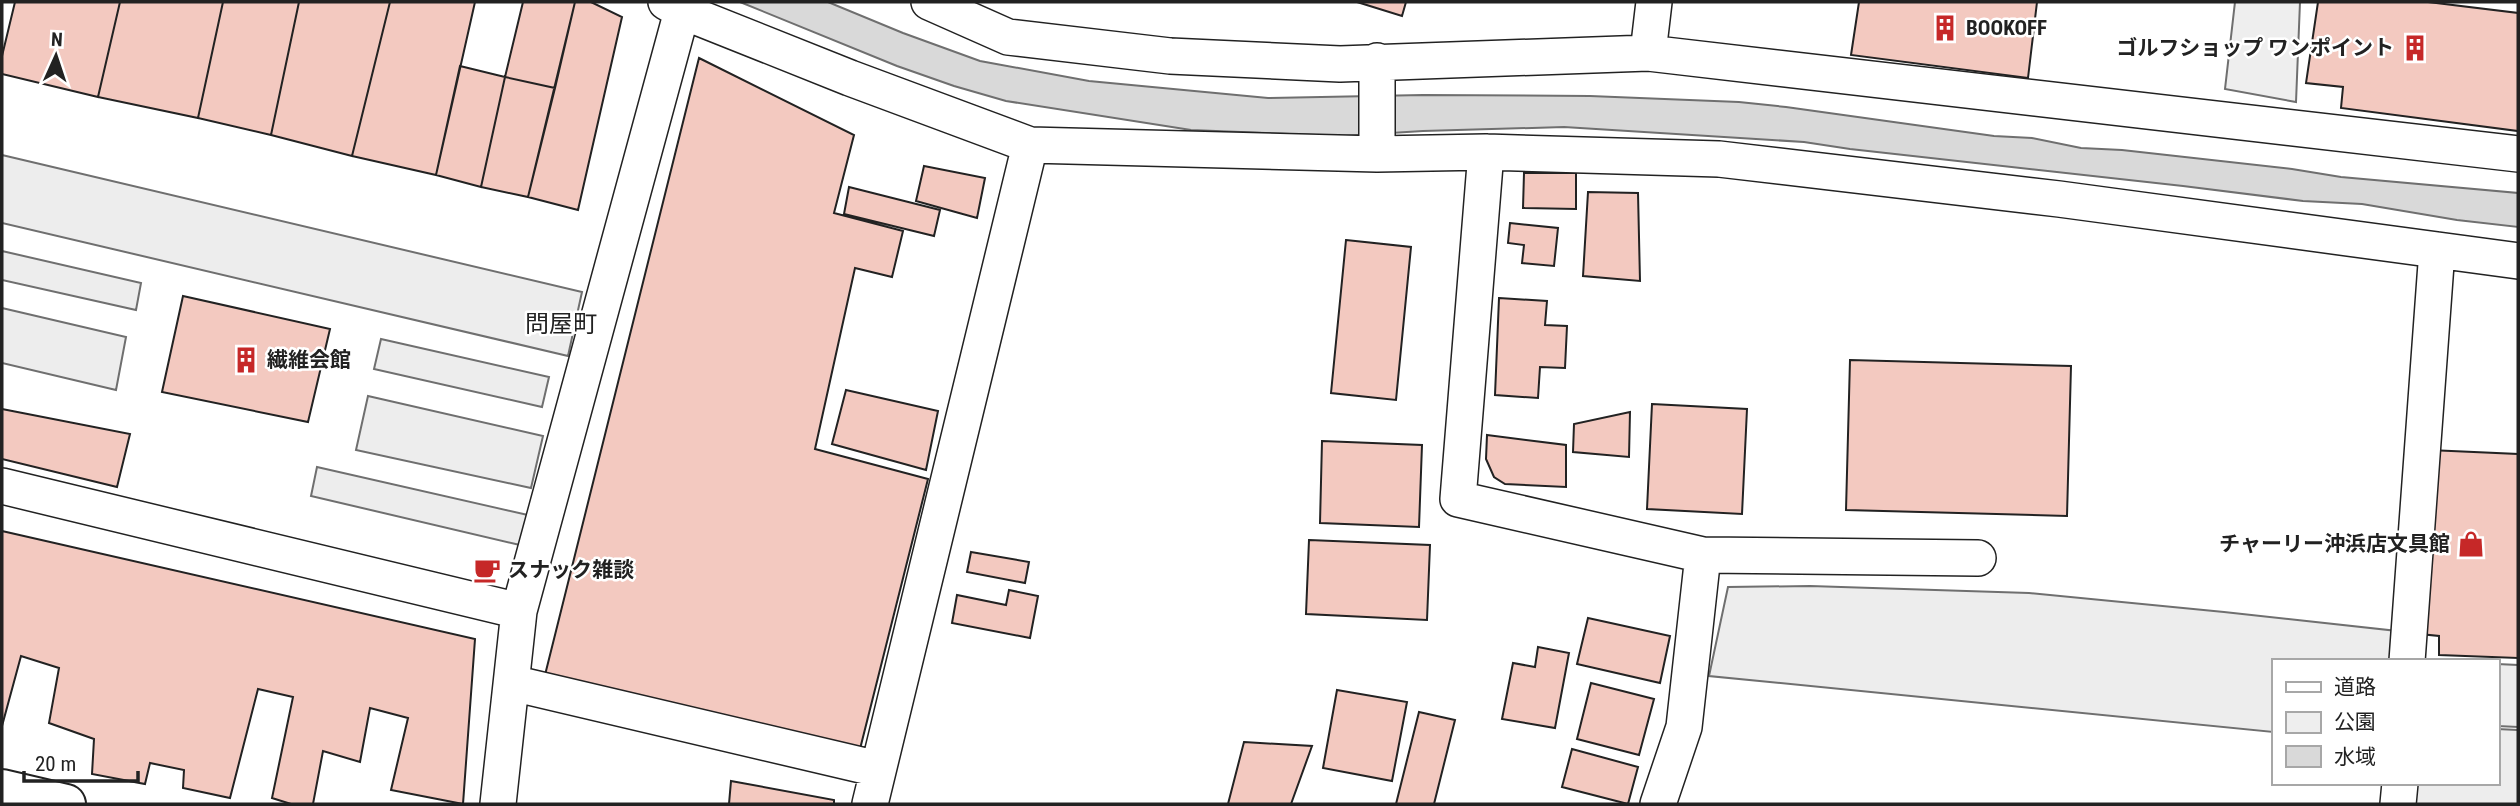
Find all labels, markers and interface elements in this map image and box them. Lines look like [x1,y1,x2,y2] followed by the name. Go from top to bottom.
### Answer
[1930,13,1960,43] building icon: BOOKOFF
[1966,16,2047,40] place label: BOOKOFF
[21,21,91,91] north arrow
[50,28,63,51] text: N
[2400,33,2430,63] building icon: ゴルフショップ ワンポイント
[2116,36,2394,60] place label: ゴルフショップ ワンポイント
[525,310,597,338] district label: 問屋町
[231,345,261,375] building icon: 繊維会館
[267,348,351,372] place label: 繊維会館
[2456,529,2486,559] shop icon: チャーリー沖浜店文具館
[2219,532,2450,556] place label: チャーリー沖浜店文具館
[472,555,502,585] cafe icon: スナック雑談
[508,558,634,582] place label: スナック雑談
[2272,659,2499,785] legend
[2334,675,2376,699] text: 道路
[2334,710,2376,734] text: 公園
[24,740,138,784] scale bar
[2334,745,2376,769] text: 水域
[35,752,76,776] text: 20 m

